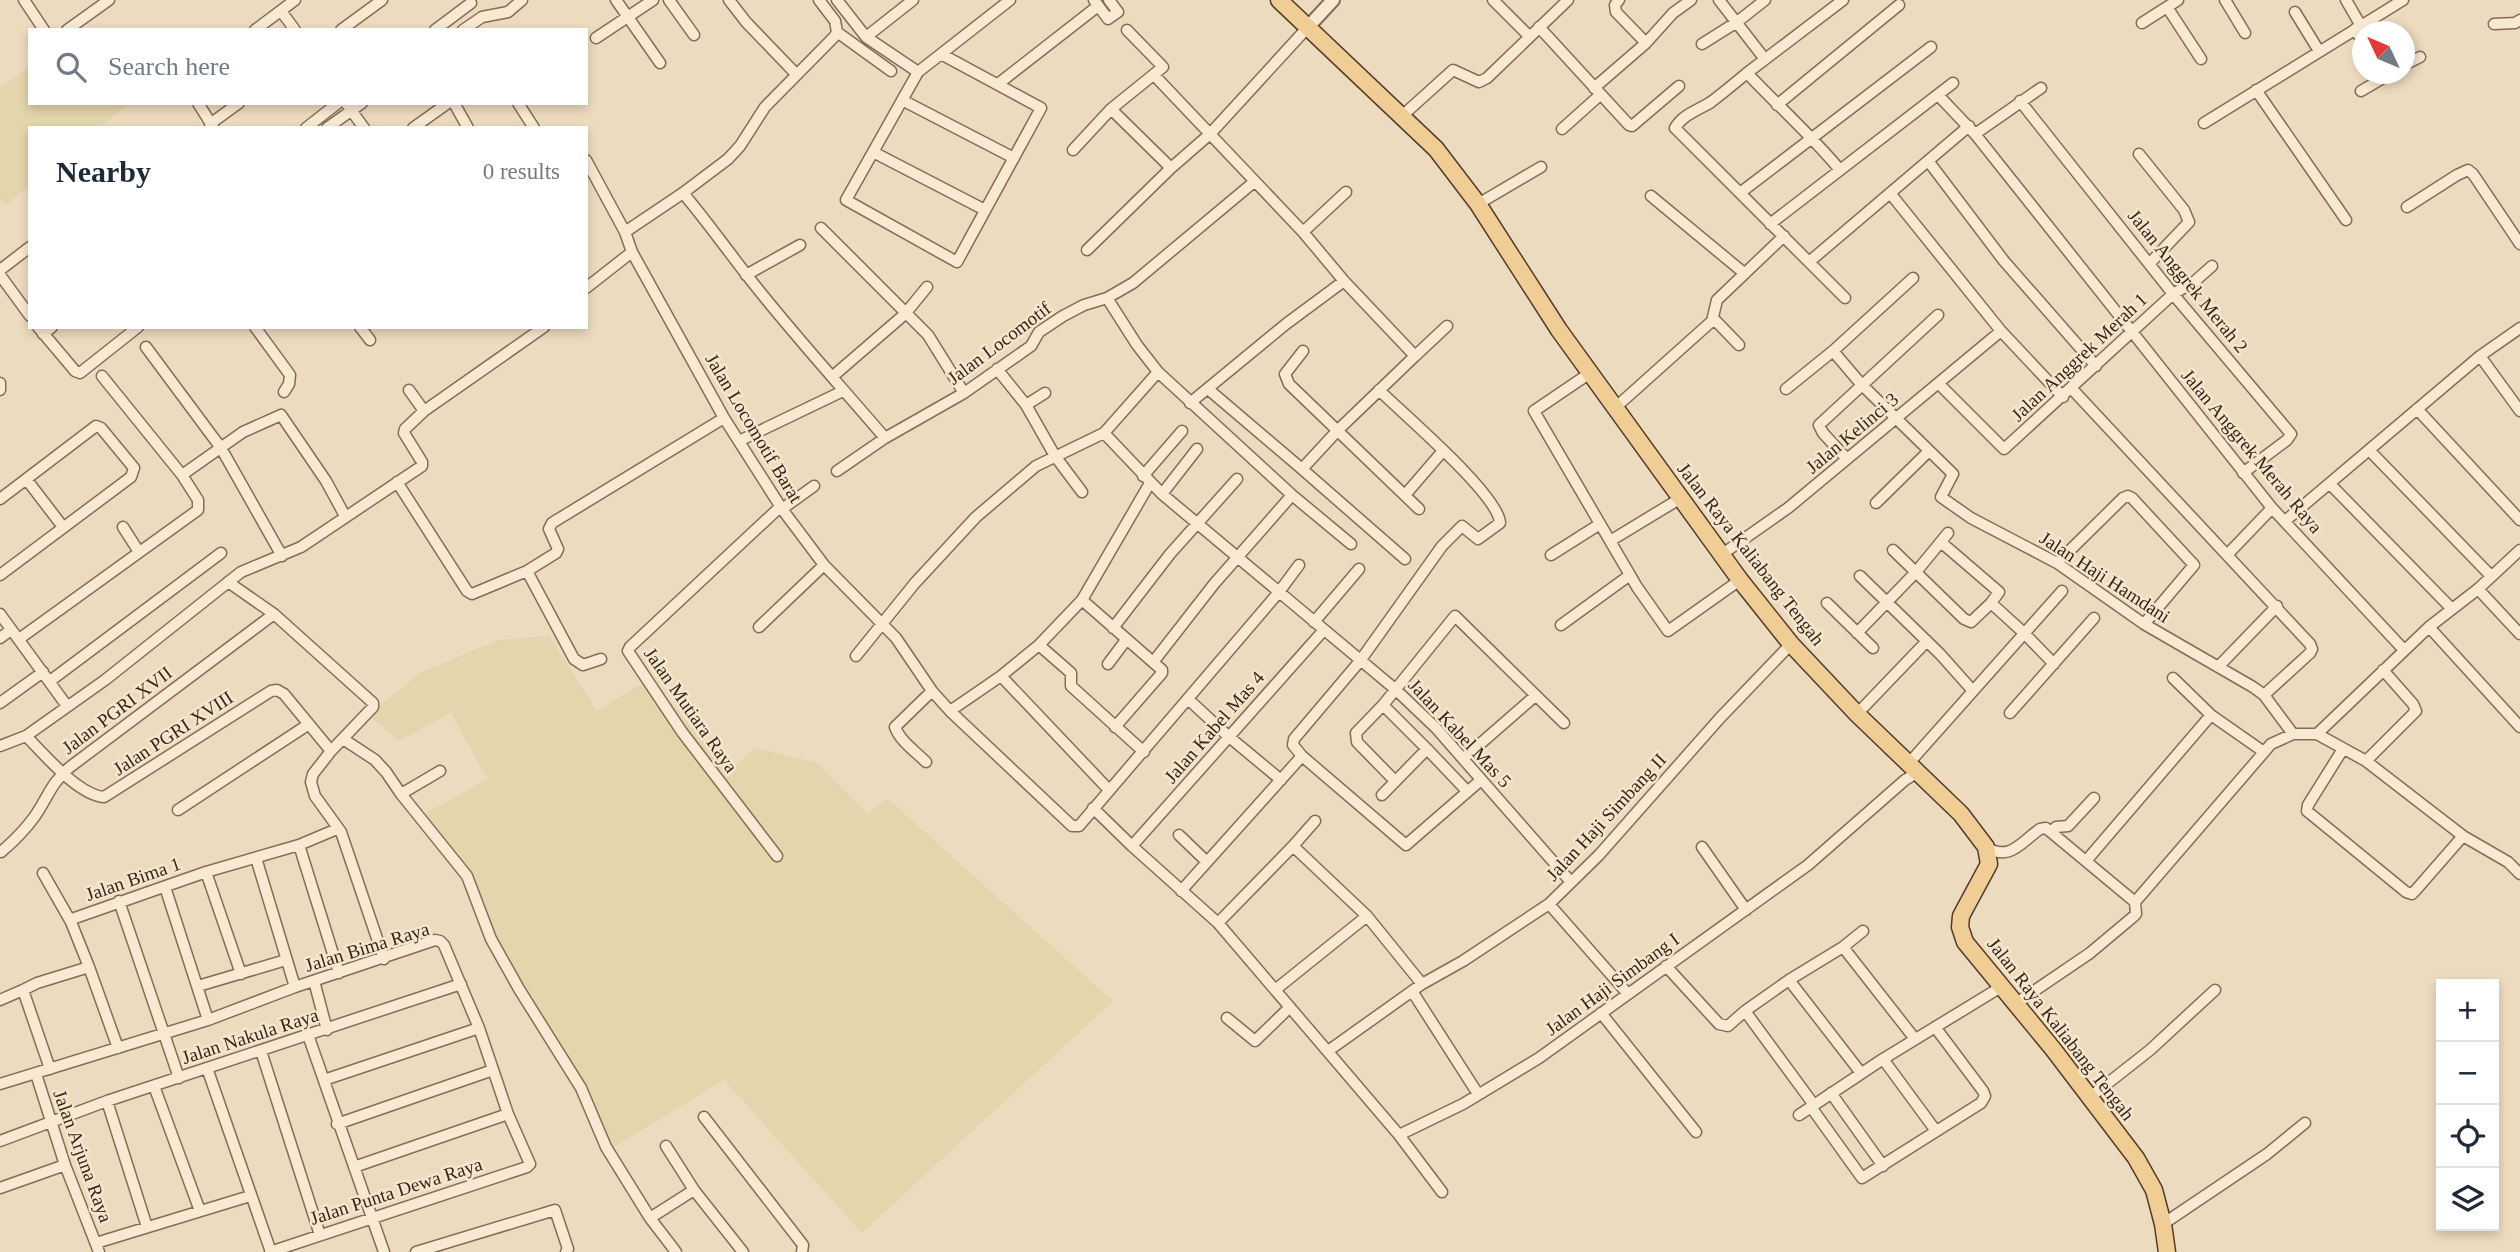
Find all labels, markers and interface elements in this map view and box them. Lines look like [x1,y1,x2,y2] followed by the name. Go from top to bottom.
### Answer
[2352,21,2415,84] north arrow
[28,28,588,105] search box
[52,48,90,86] icon: search
[108,52,230,81] text: Search here
[56,155,151,188] text: Nearby
[483,159,560,184] text: 0 results
[2124,205,2252,357] street label: Jalan Anggrek Merah 2
[2007,289,2151,425] street label: Jalan Anggrek Merah 1
[943,297,1055,389] street label: Jalan Locomotif
[701,350,807,507] street label: Jalan Locomotif Barat
[2177,365,2327,538] street label: Jalan Anggrek Merah Raya
[1802,388,1902,478] street label: Jalan Kelinci 3
[1673,459,1829,650] street label: Jalan Raya Kaliabang Tengah
[2036,527,2174,627] street label: Jalan Haji Hamdani
[640,643,742,777] street label: Jalan Mutiara Raya
[58,662,176,758] street label: Jalan PGRI XVII
[1160,667,1268,787] street label: Jalan Kabel Mas 4
[1404,674,1516,792] street label: Jalan Kabel Mas 5
[109,687,237,779] street label: Jalan PGRI XVIII
[1542,749,1670,885] street label: Jalan Haji Simbang II
[83,853,183,905] street label: Jalan Bima 1
[302,918,432,976] street label: Jalan Bima Raya
[1541,929,1683,1039] street label: Jalan Haji Simbang I
[1983,934,2139,1125] street label: Jalan Raya Kaliabang Tengah
[2436,979,2499,1231] map controls
[2436,979,2499,1042] button: +
[179,1004,322,1068] street label: Jalan Nakula Raya
[2436,1042,2499,1105] button: −
[49,1087,117,1226] street label: Jalan Arjuna Raya
[2436,1105,2499,1168] button: locate
[307,1153,485,1229] street label: Jalan Punta Dewa Raya
[2436,1168,2499,1231] button: layers

